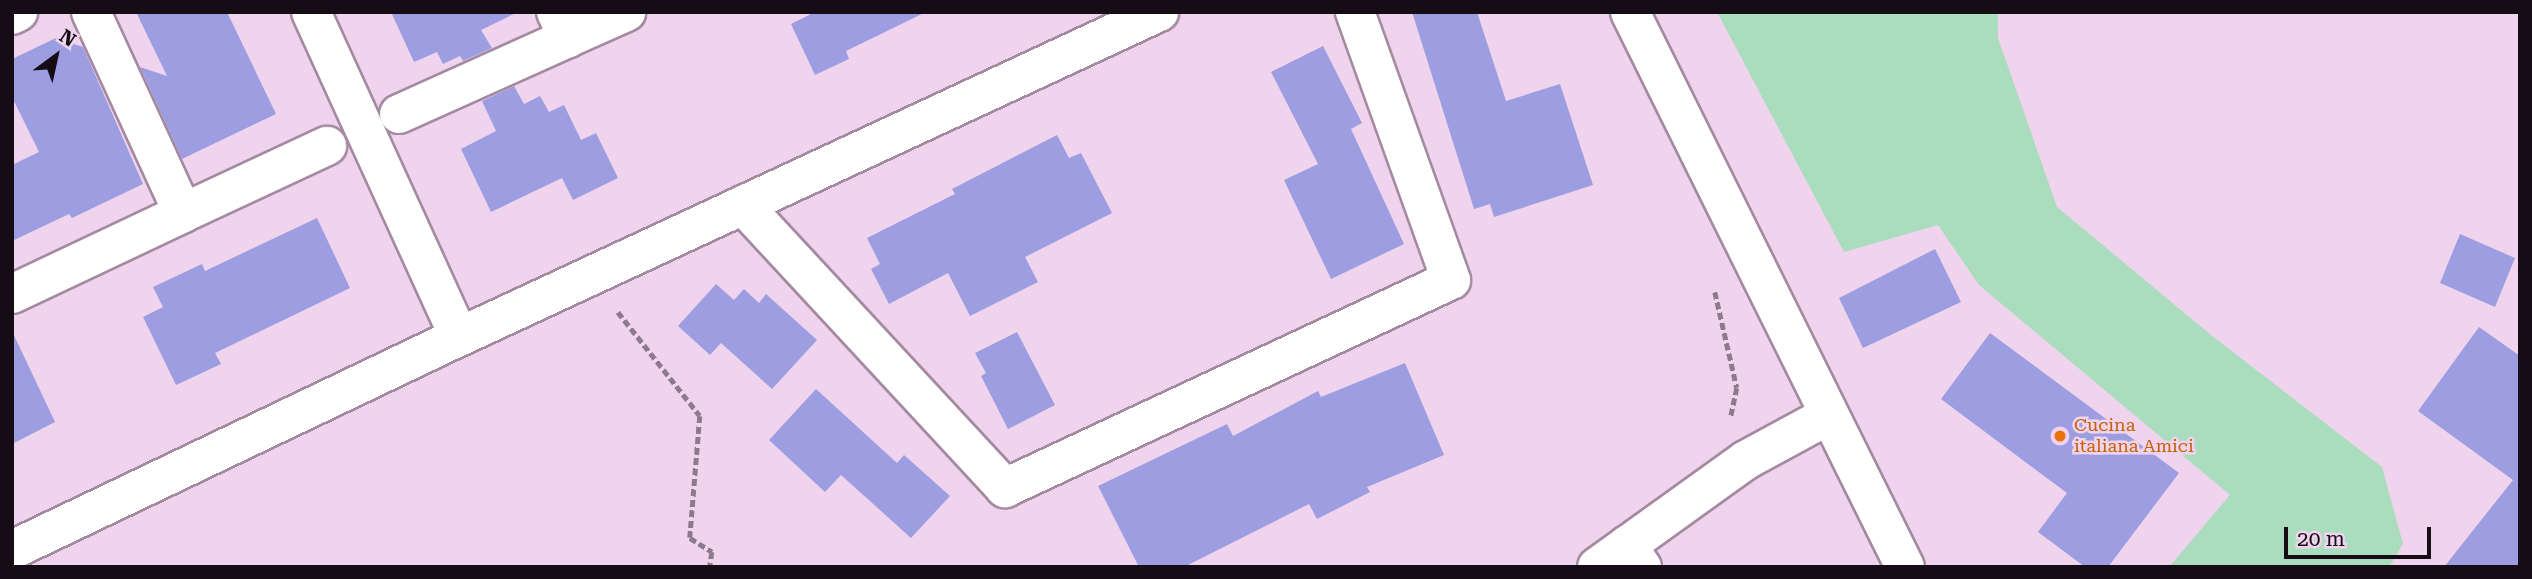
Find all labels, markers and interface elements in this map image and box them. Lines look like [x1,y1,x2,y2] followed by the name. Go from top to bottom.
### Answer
[21,21,91,91] north arrow
[55,24,80,52] text: N
[2074,415,2194,458] place label: Cucina italiana Amici
[2052,428,2068,444] marker: Cucina italiana Amici
[2287,512,2434,556] scale bar
[2297,527,2345,551] text: 20 m

